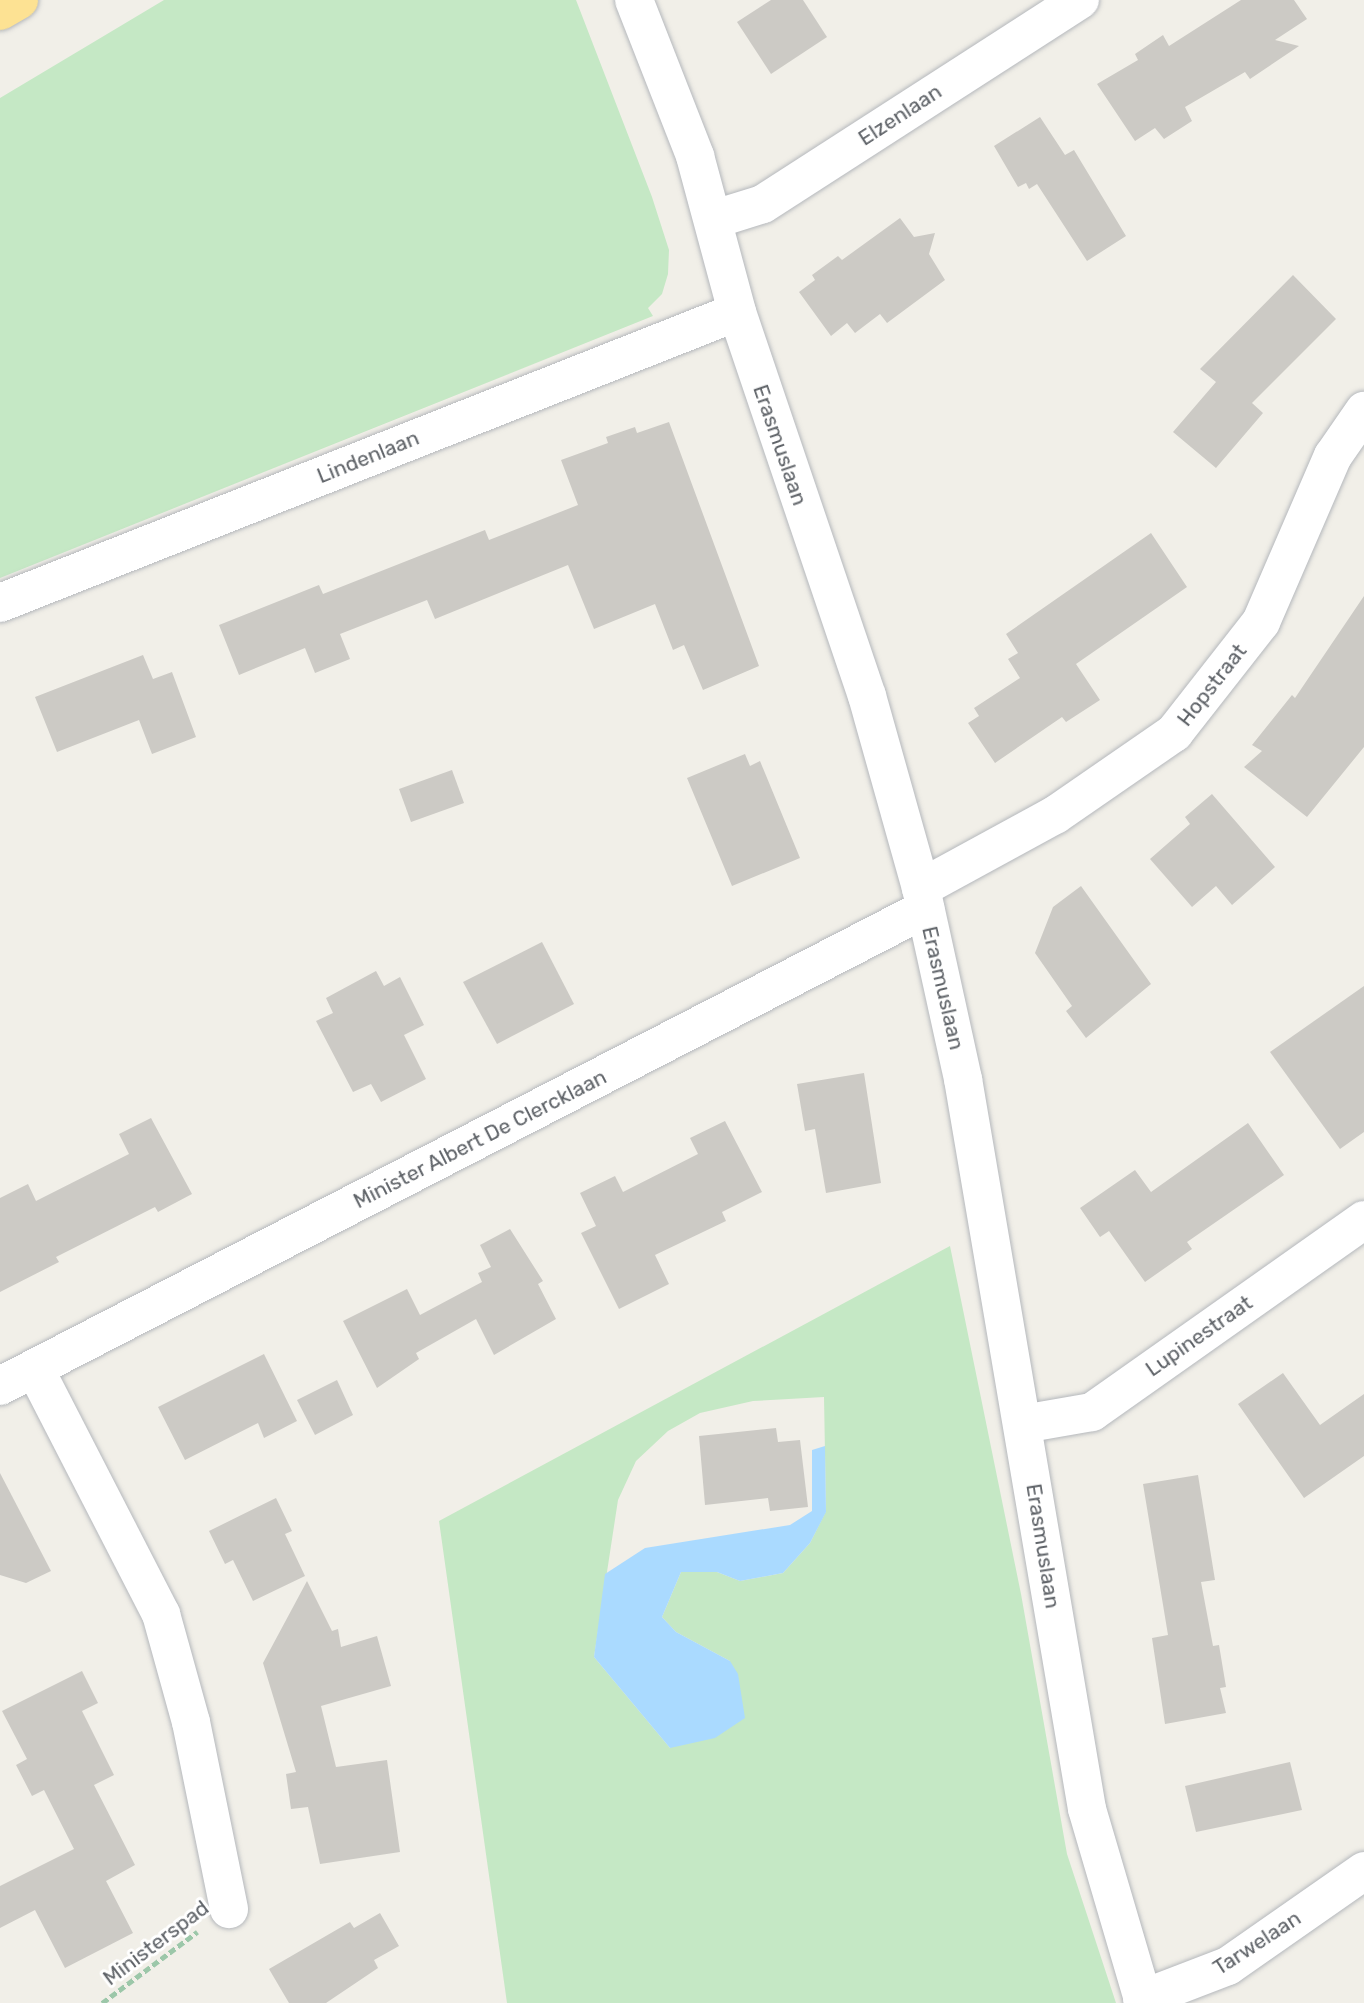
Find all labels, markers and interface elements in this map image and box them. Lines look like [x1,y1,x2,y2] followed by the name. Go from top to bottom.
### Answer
[854,79,946,151] street label: Elzenlaan
[748,381,812,509] street label: Erasmuslaan
[313,425,423,489] street label: Lindenlaan
[1172,639,1252,731] street label: Hopstraat
[917,924,969,1052] street label: Erasmuslaan
[349,1064,611,1214] street label: Minister Albert De Clercklaan
[1141,1290,1257,1382] street label: Lupinestraat
[1021,1482,1065,1610] street label: Erasmuslaan
[98,1895,214,1991] street label: Ministerspad
[1209,1905,1305,1981] street label: Tarwelaan

